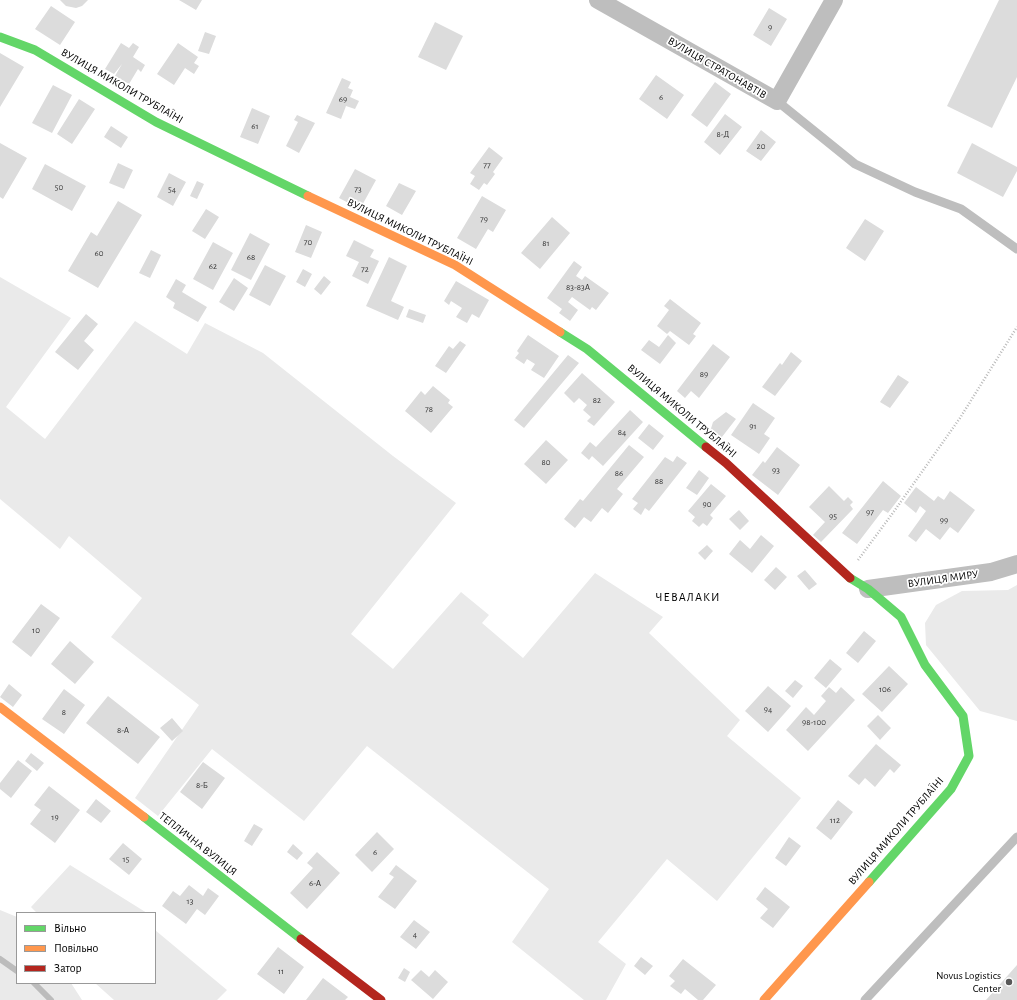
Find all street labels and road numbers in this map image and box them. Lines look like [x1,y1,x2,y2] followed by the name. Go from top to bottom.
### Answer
[665,34,769,102] street label: ВУЛИЦЯ СТРАТОНАВТІВ
[59,46,185,126] street label: ВУЛИЦЯ МИКОЛИ ТРУБЛАЇНІ
[345,196,475,268] street label: ВУЛИЦЯ МИКОЛИ ТРУБЛАЇНІ
[625,361,739,461] street label: ВУЛИЦЯ МИКОЛИ ТРУБЛАЇНІ
[907,568,979,590] street label: ВУЛИЦЯ МИРУ
[845,774,947,888] street label: ВУЛИЦЯ МИКОЛИ ТРУБЛАЇНІ
[156,809,240,879] street label: ТЕПЛИЧНА ВУЛИЦЯ

